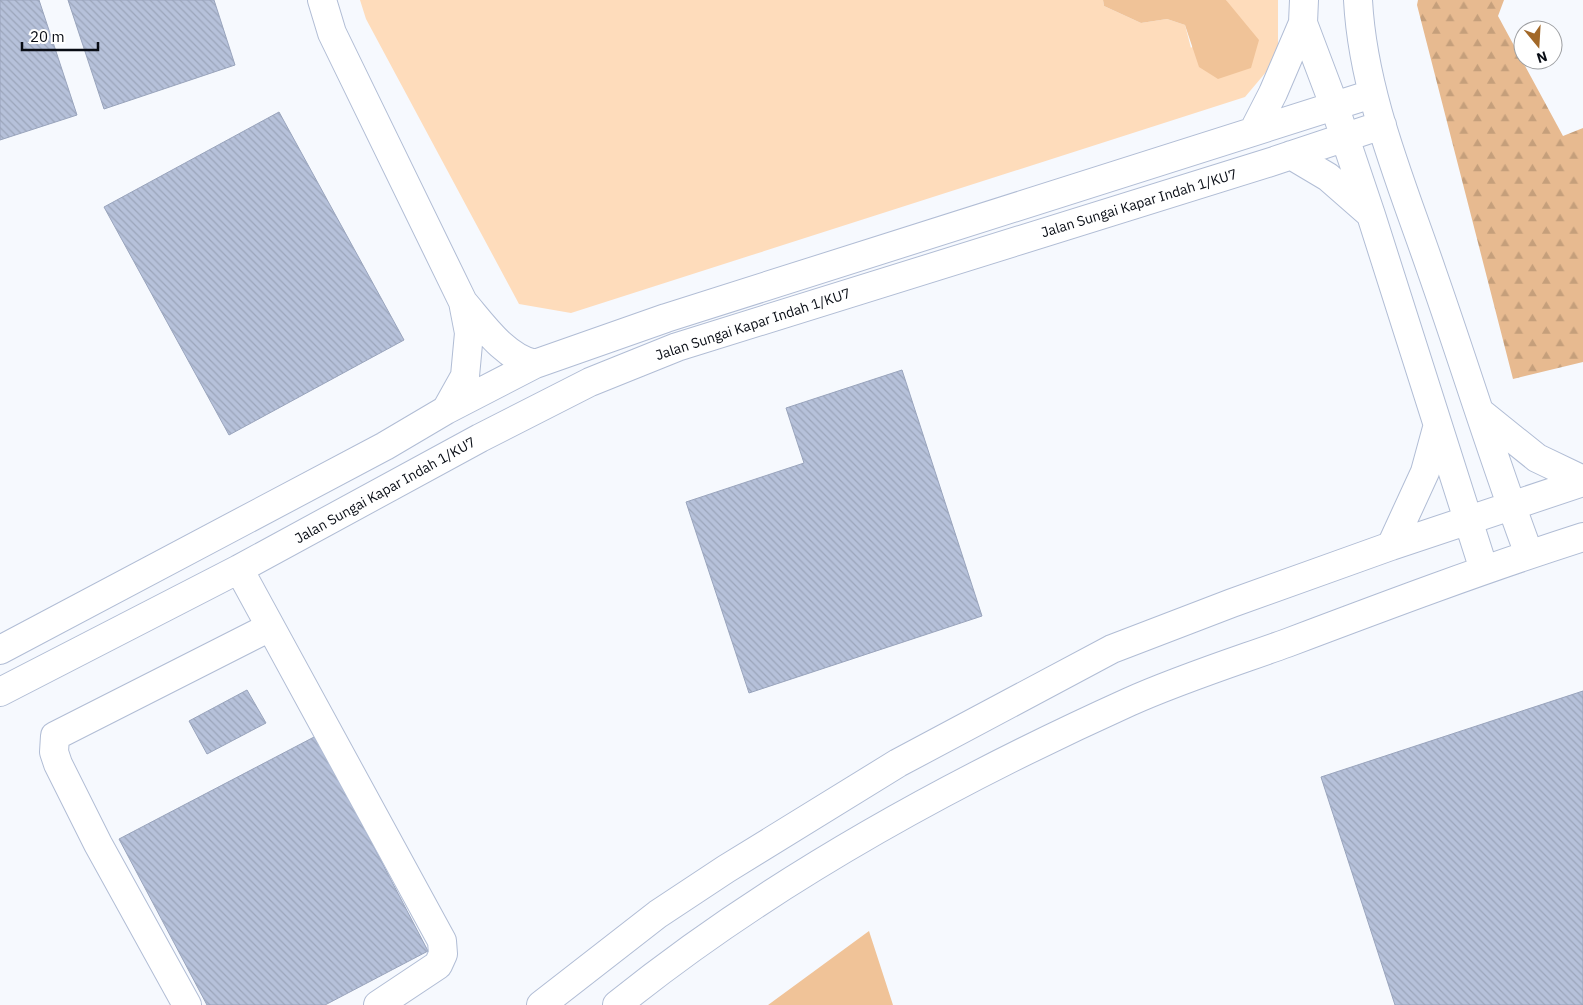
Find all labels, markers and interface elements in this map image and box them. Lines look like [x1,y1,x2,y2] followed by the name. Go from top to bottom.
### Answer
[22,20,99,52] scale bar
[1513,20,1563,70] north arrow
[30,27,65,46] text: 20 m
[1534,47,1550,67] text: N
[1039,165,1239,241] street label: Jalan Sungai Kapar Indah 1/KU7
[653,284,853,364] street label: Jalan Sungai Kapar Indah 1/KU7
[291,433,479,547] street label: Jalan Sungai Kapar Indah 1/KU7

